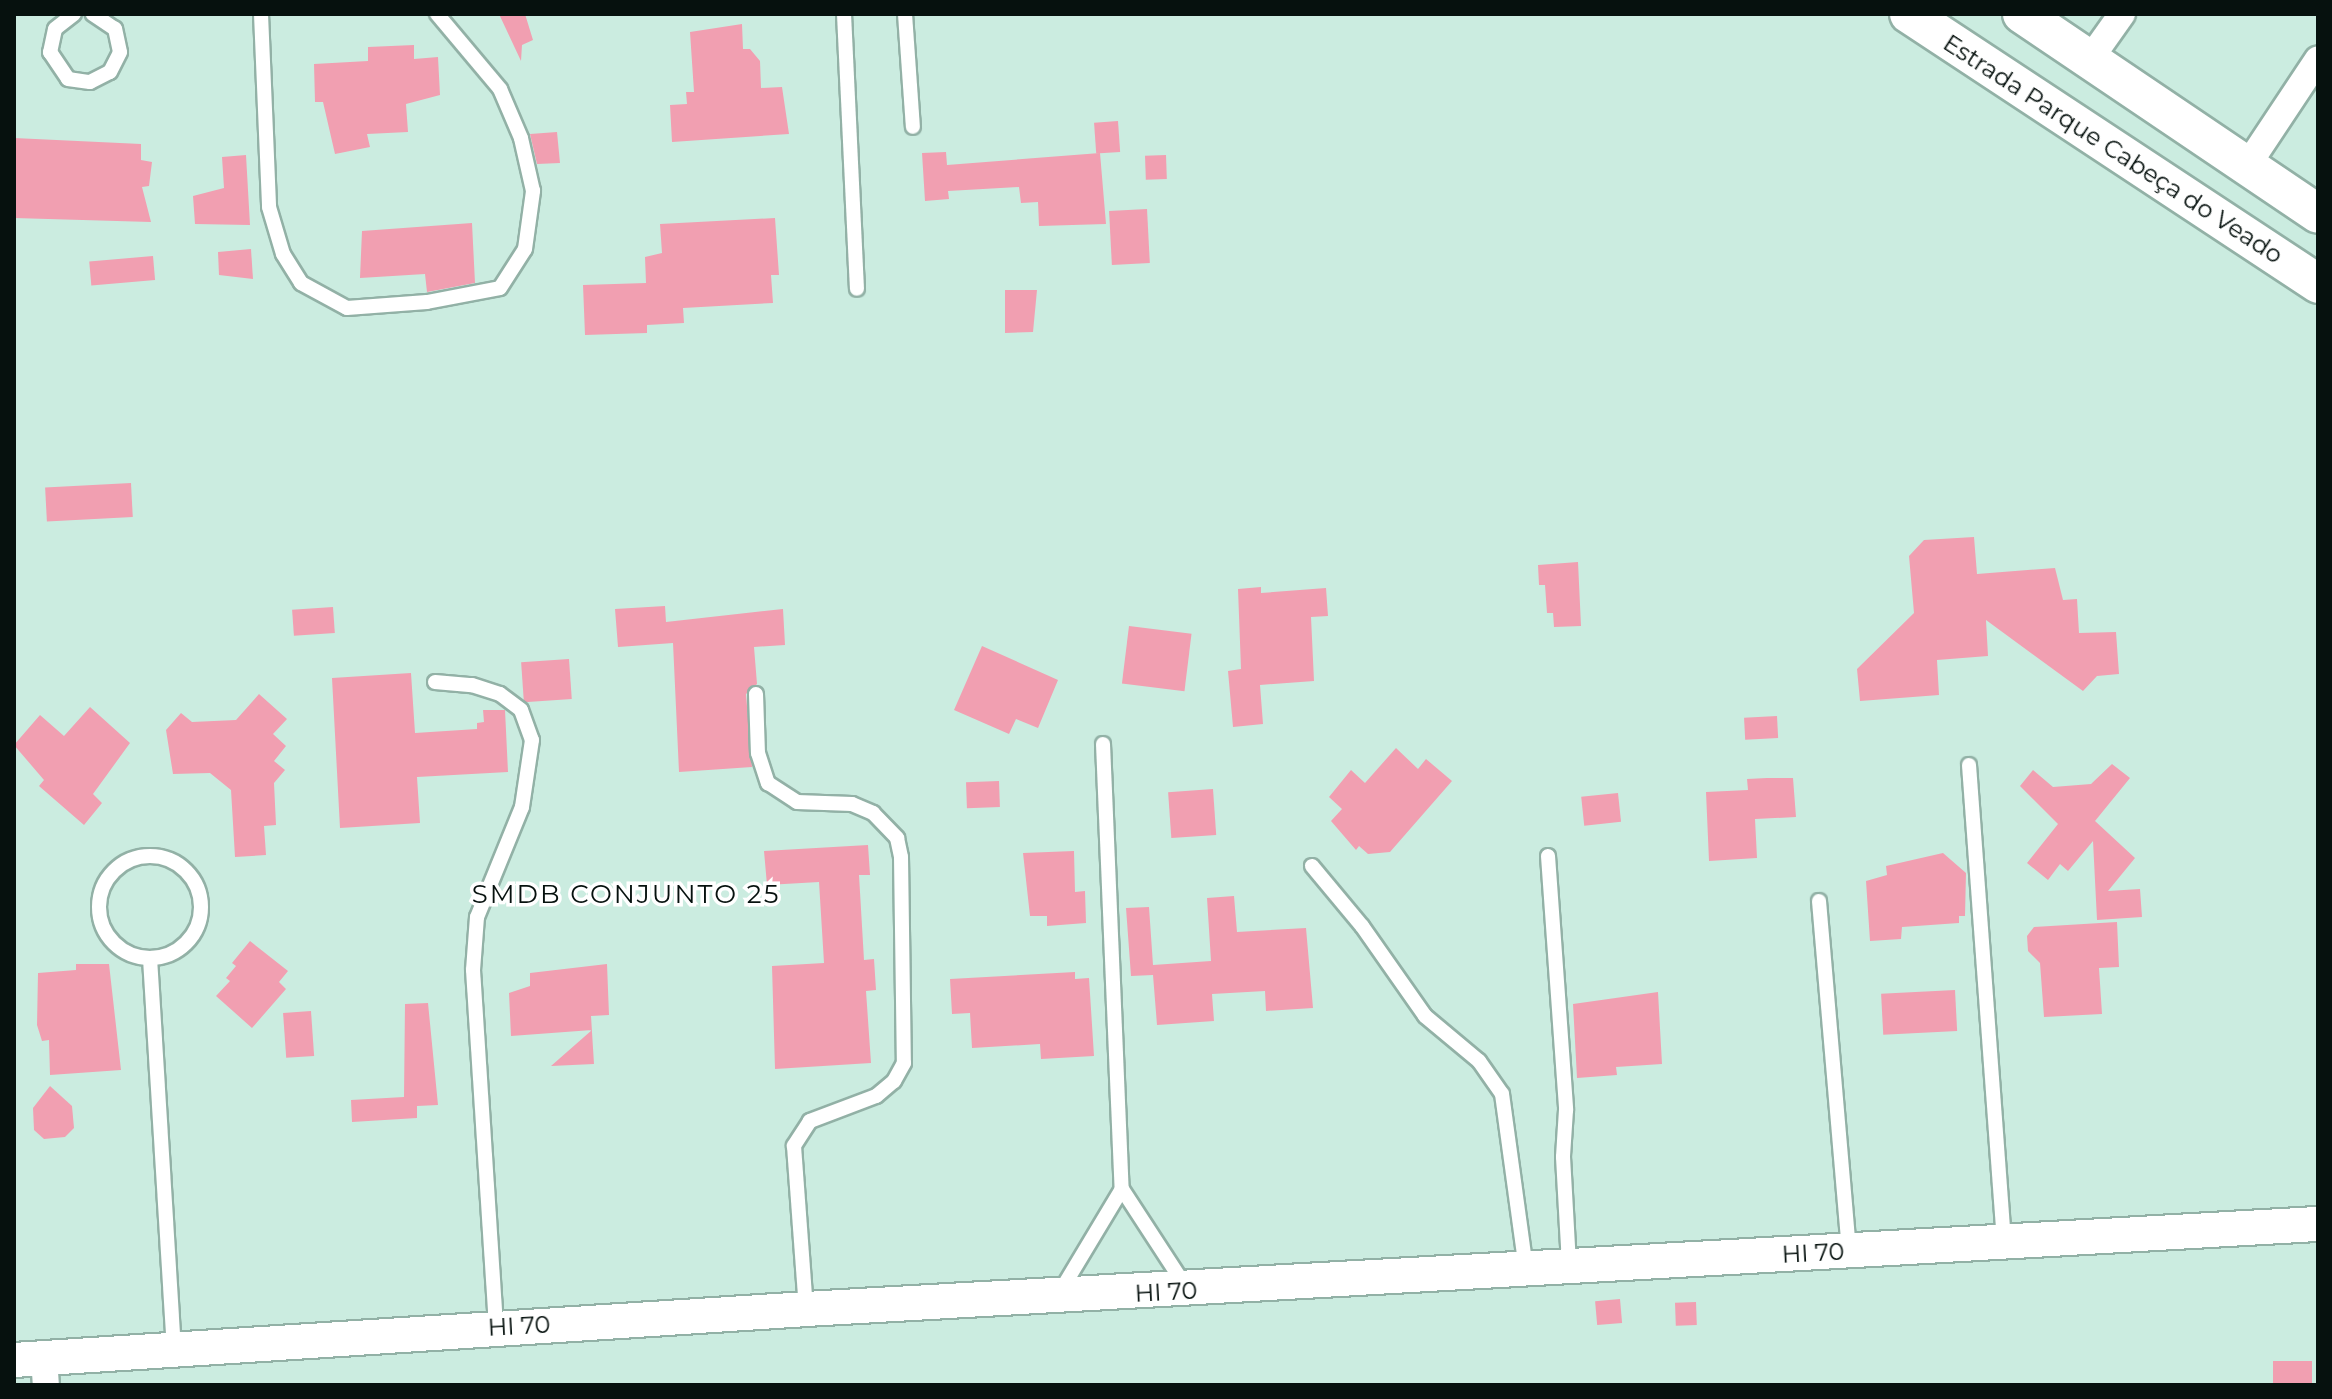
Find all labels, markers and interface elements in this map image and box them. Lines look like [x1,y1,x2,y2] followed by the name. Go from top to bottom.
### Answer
[1938,28,2288,270] street label: Estrada Parque Cabeça do Veado
[472,879,780,911] district label: SMDB CONJUNTO 25
[1781,1237,1845,1269] street label: HI 70
[1134,1276,1198,1308] street label: HI 70
[487,1310,551,1342] street label: HI 70

